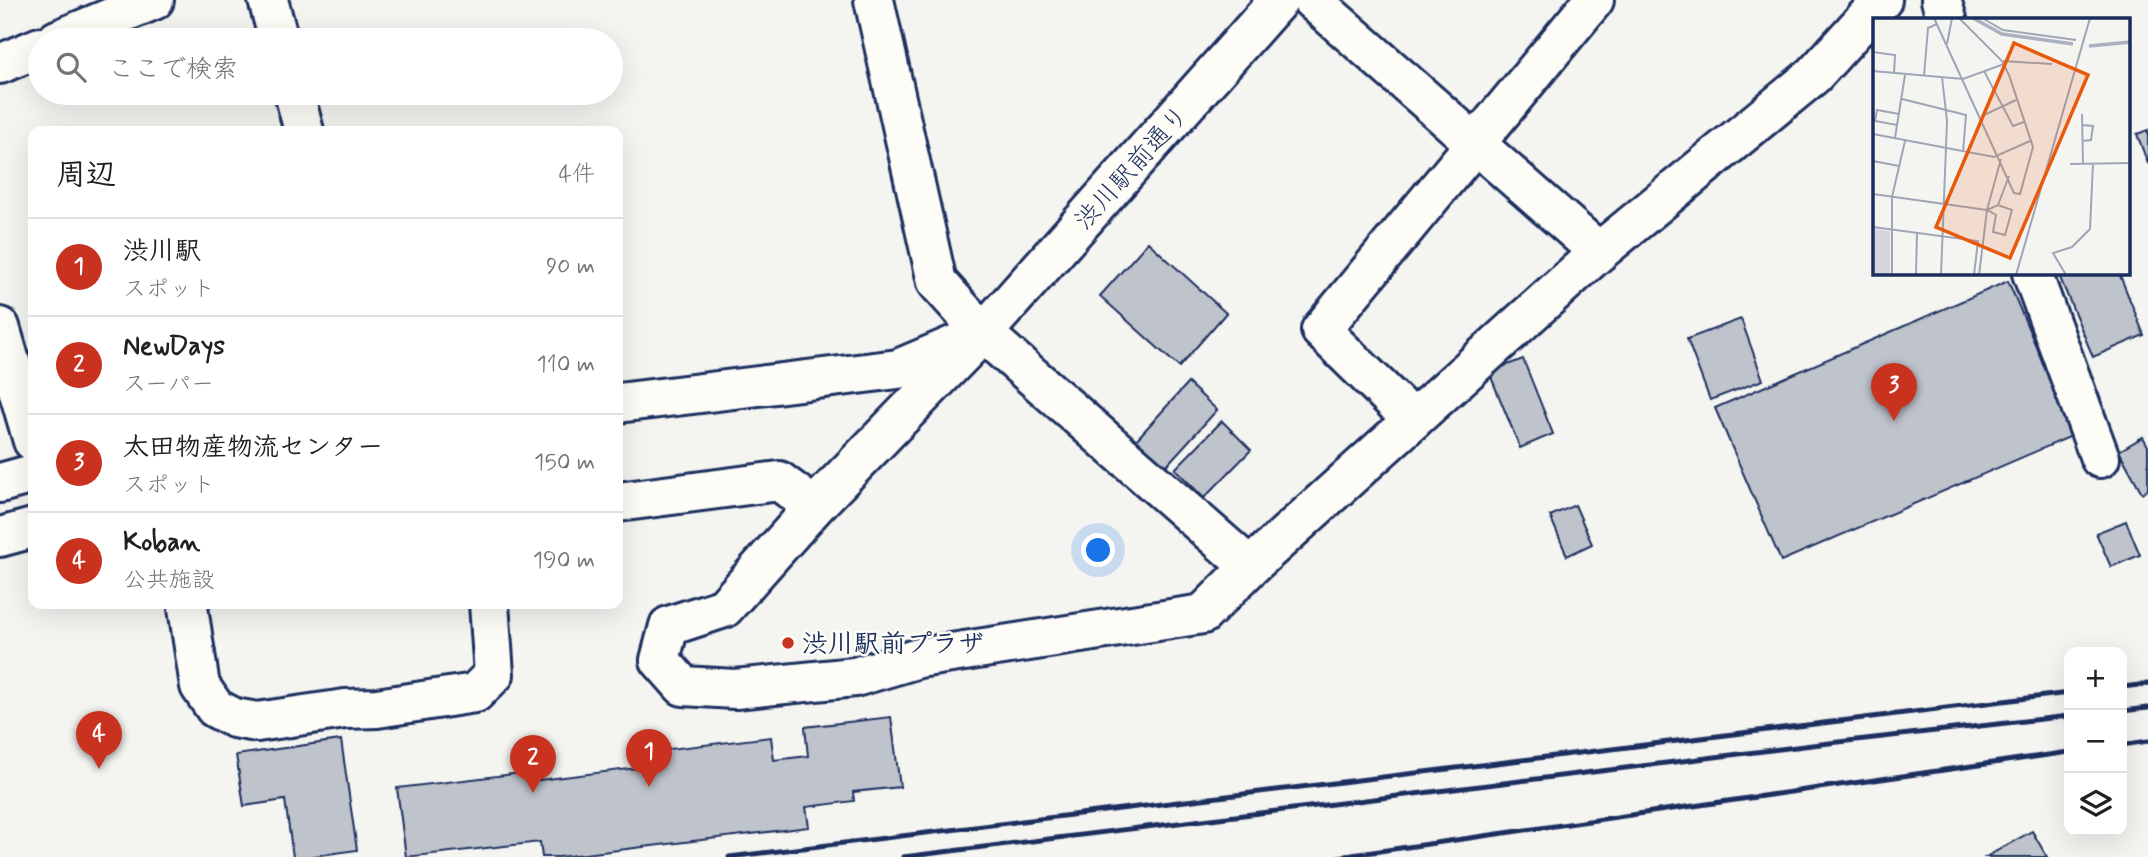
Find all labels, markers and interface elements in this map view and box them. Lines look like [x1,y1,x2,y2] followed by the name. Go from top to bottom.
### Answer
[1873,18,2130,275] inset map
[28,28,623,105] search box
[52,48,90,86] icon: search
[108,53,238,87] text: ここで検索
[1068,99,1197,238] street label: 渋川駅前通り
[56,156,116,195] text: 周辺
[559,160,595,190] text: 4件
[123,235,201,269] text: 渋川駅
[74,252,84,282] text: 1
[546,252,595,282] text: 90 m
[123,275,215,305] text: スポット
[123,330,225,364] text: NewDays
[73,350,85,380] text: 2
[536,350,595,380] text: 110 m
[1871,363,1917,421] pin: 3
[123,370,214,400] text: スーパー
[123,431,383,465] text: 太田物産物流センター
[74,448,84,478] text: 3
[534,448,595,478] text: 150 m
[123,471,215,501] text: スポット
[123,526,200,560] text: Koban
[1081,533,1115,567] your location
[72,546,86,576] text: 4
[533,546,595,576] text: 190 m
[123,566,215,596] text: 公共施設
[802,628,984,662] place label: 渋川駅前プラザ
[780,635,796,651] marker: 渋川駅前プラザ
[2064,647,2127,836] map controls
[2064,647,2127,710] button: +
[2064,710,2127,773] button: −
[76,711,122,769] pin: 4
[626,729,672,787] pin: 1
[510,735,556,793] pin: 2
[2064,773,2127,836] button: layers

